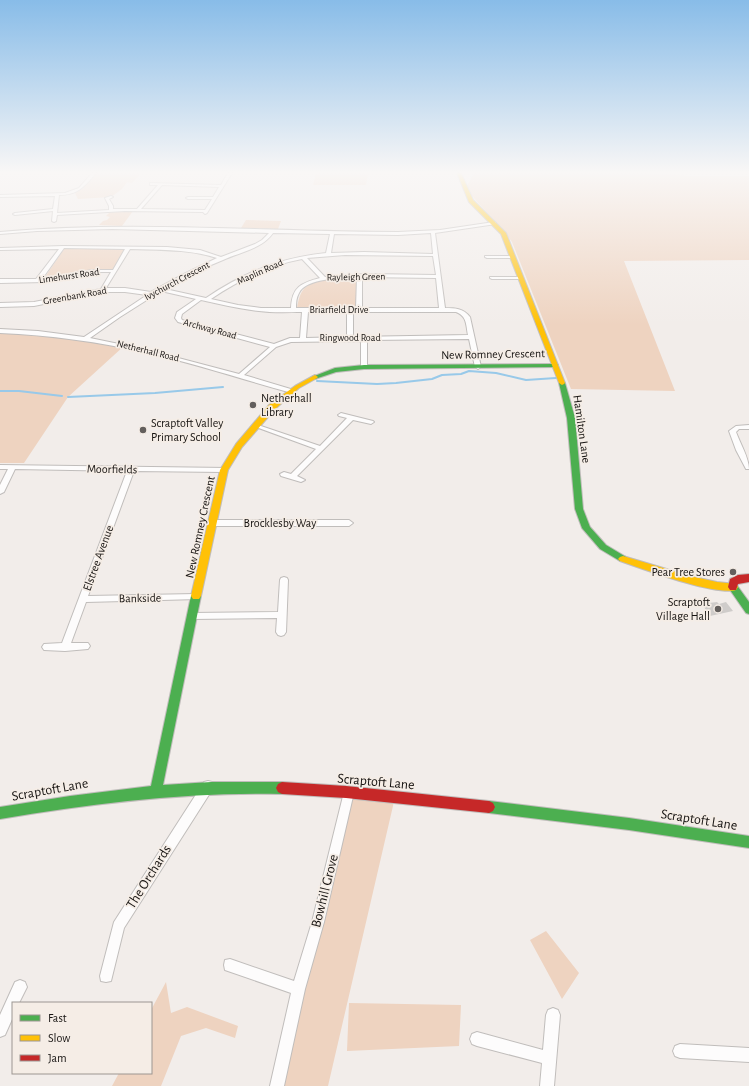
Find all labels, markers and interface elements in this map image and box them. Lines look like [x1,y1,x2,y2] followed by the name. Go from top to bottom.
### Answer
[236,257,284,287] street label: Maplin Road
[143,259,212,302] street label: Ivychurch Crescent
[38,267,100,285] street label: Limehurst Road
[327,271,385,283] street label: Rayleigh Green
[42,285,108,307] street label: Greenbank Road
[310,305,369,315] street label: Briarfield Drive
[182,317,238,341] street label: Archway Road
[319,333,381,343] street label: Ringwood Road
[116,338,180,364] street label: Netherhall Road
[441,347,545,362] street label: New Romney Crescent
[261,392,312,419] place label: Netherhall Library
[571,394,593,464] street label: Hamilton Lane
[248,400,258,410] marker: Netherhall Library
[151,417,223,444] place label: Scraptoft Valley Primary School
[138,425,148,435] marker: Scraptoft Valley Primary School
[87,463,137,475] street label: Moorfields
[183,475,218,579] street label: New Romney Crescent
[244,517,316,530] street label: Brocklesby Way
[81,524,115,592] street label: Elstree Avenue
[651,566,725,578] place label: Pear Tree Stores
[728,567,738,577] marker: Pear Tree Stores
[119,592,161,604] street label: Bankside
[656,596,710,622] place label: Scraptoft Village Hall
[713,604,723,614] marker: Scraptoft Village Hall
[337,772,415,792] street label: Scraptoft Lane
[11,776,89,804] street label: Scraptoft Lane
[660,807,738,833] street label: Scraptoft Lane
[124,843,174,911] street label: The Orchards
[309,853,341,929] street label: Bowhill Grove
[12,1002,152,1074] legend
[48,1012,67,1024] text: Fast
[48,1032,70,1044] text: Slow
[48,1052,67,1064] text: Jam

